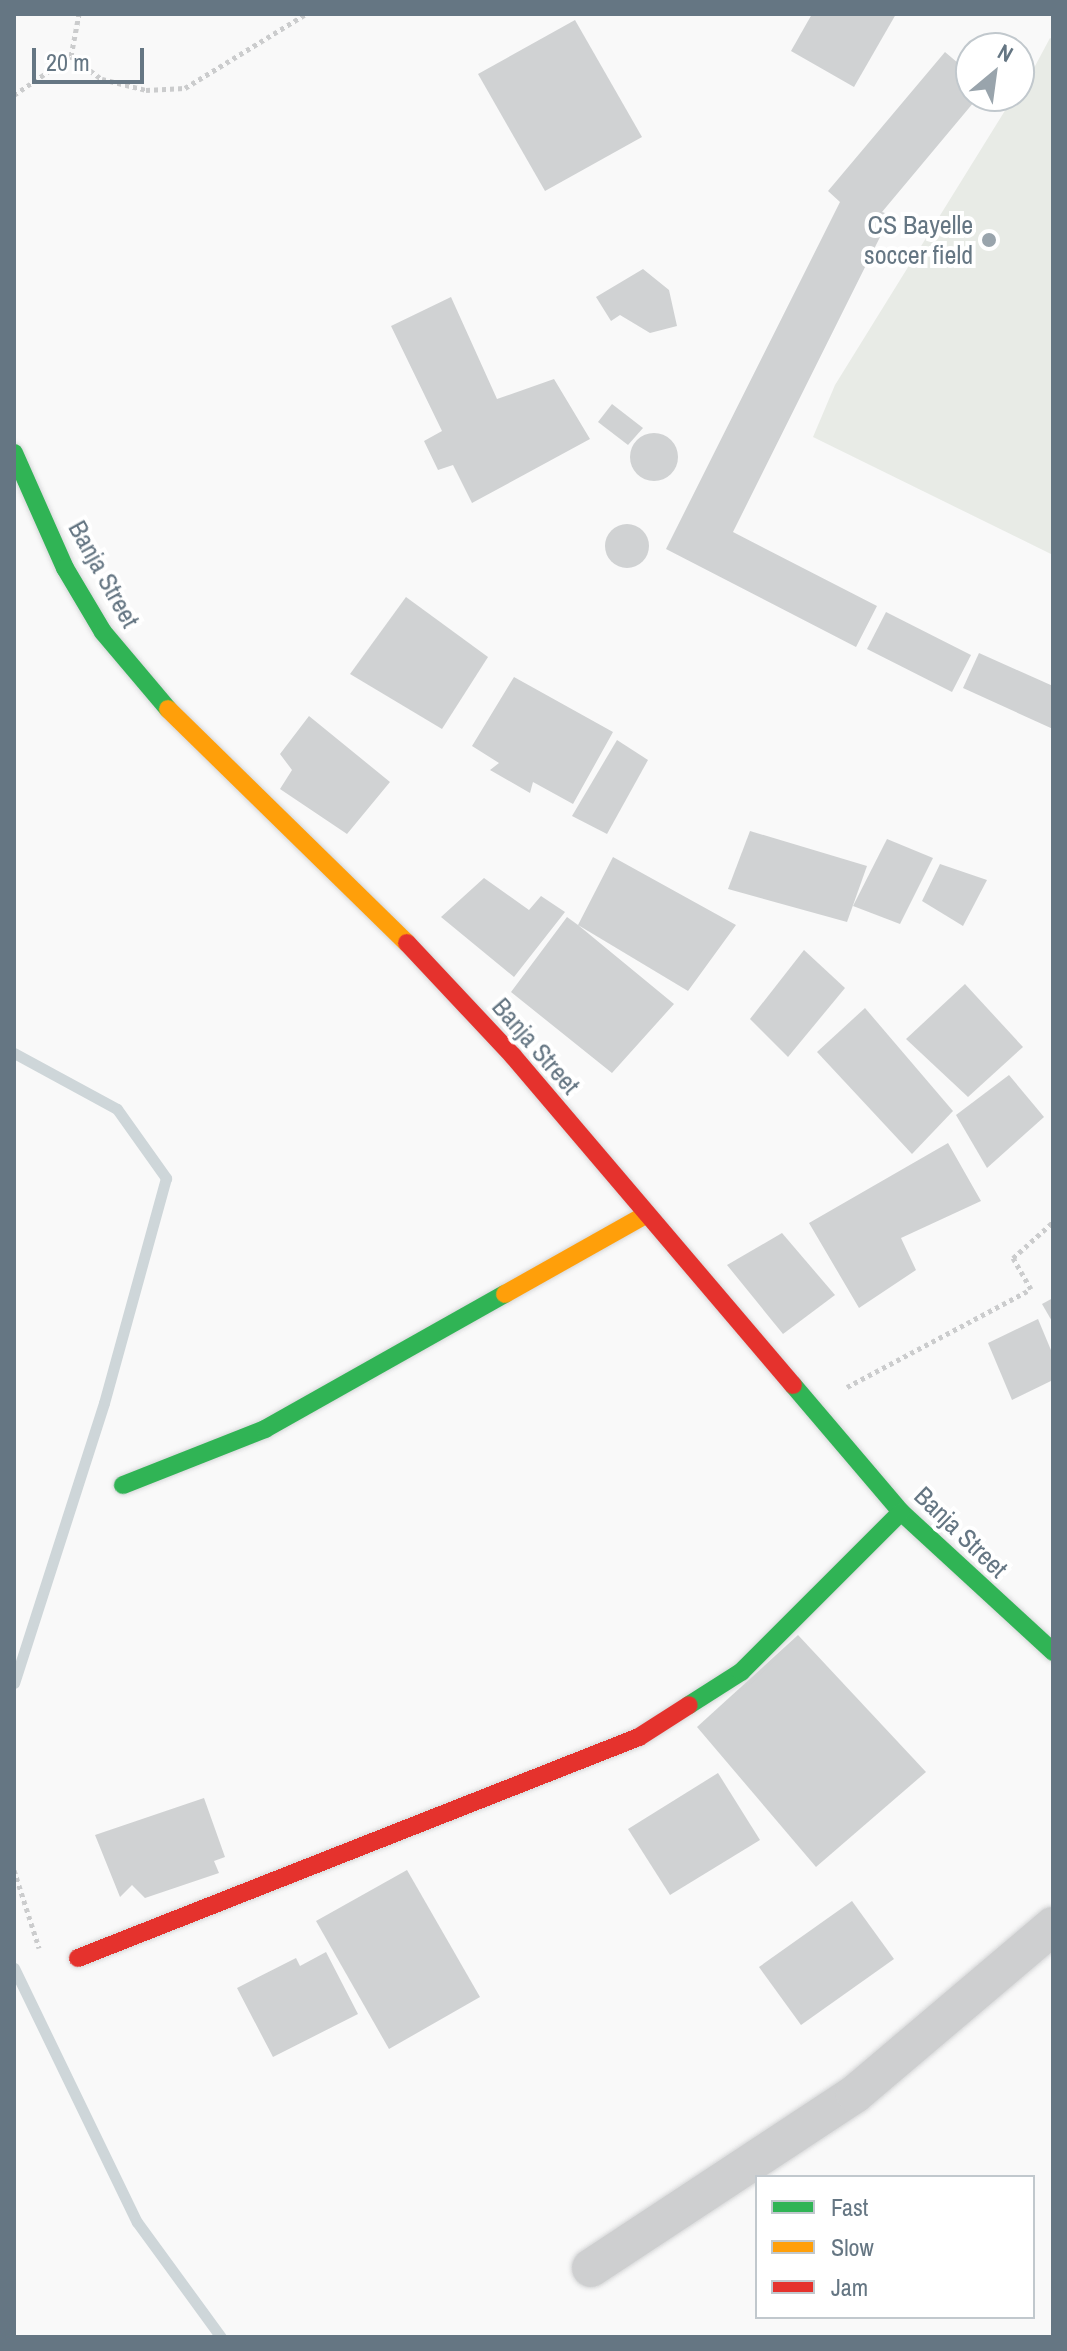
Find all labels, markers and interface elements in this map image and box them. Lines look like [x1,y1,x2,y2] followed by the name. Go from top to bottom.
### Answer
[36,32,148,82] scale bar
[955,32,1035,112] north arrow
[993,36,1019,69] text: N
[46,46,90,78] text: 20 m
[864,209,973,270] place label: CS Bayelle soccer field
[980,231,998,249] marker: CS Bayelle soccer field
[62,515,146,633] street label: Banja Street
[486,991,586,1101] street label: Banja Street
[908,1480,1014,1584] street label: Banja Street
[755,2175,1035,2319] legend
[831,2191,868,2223] text: Fast
[831,2231,874,2263] text: Slow
[831,2271,868,2303] text: Jam

